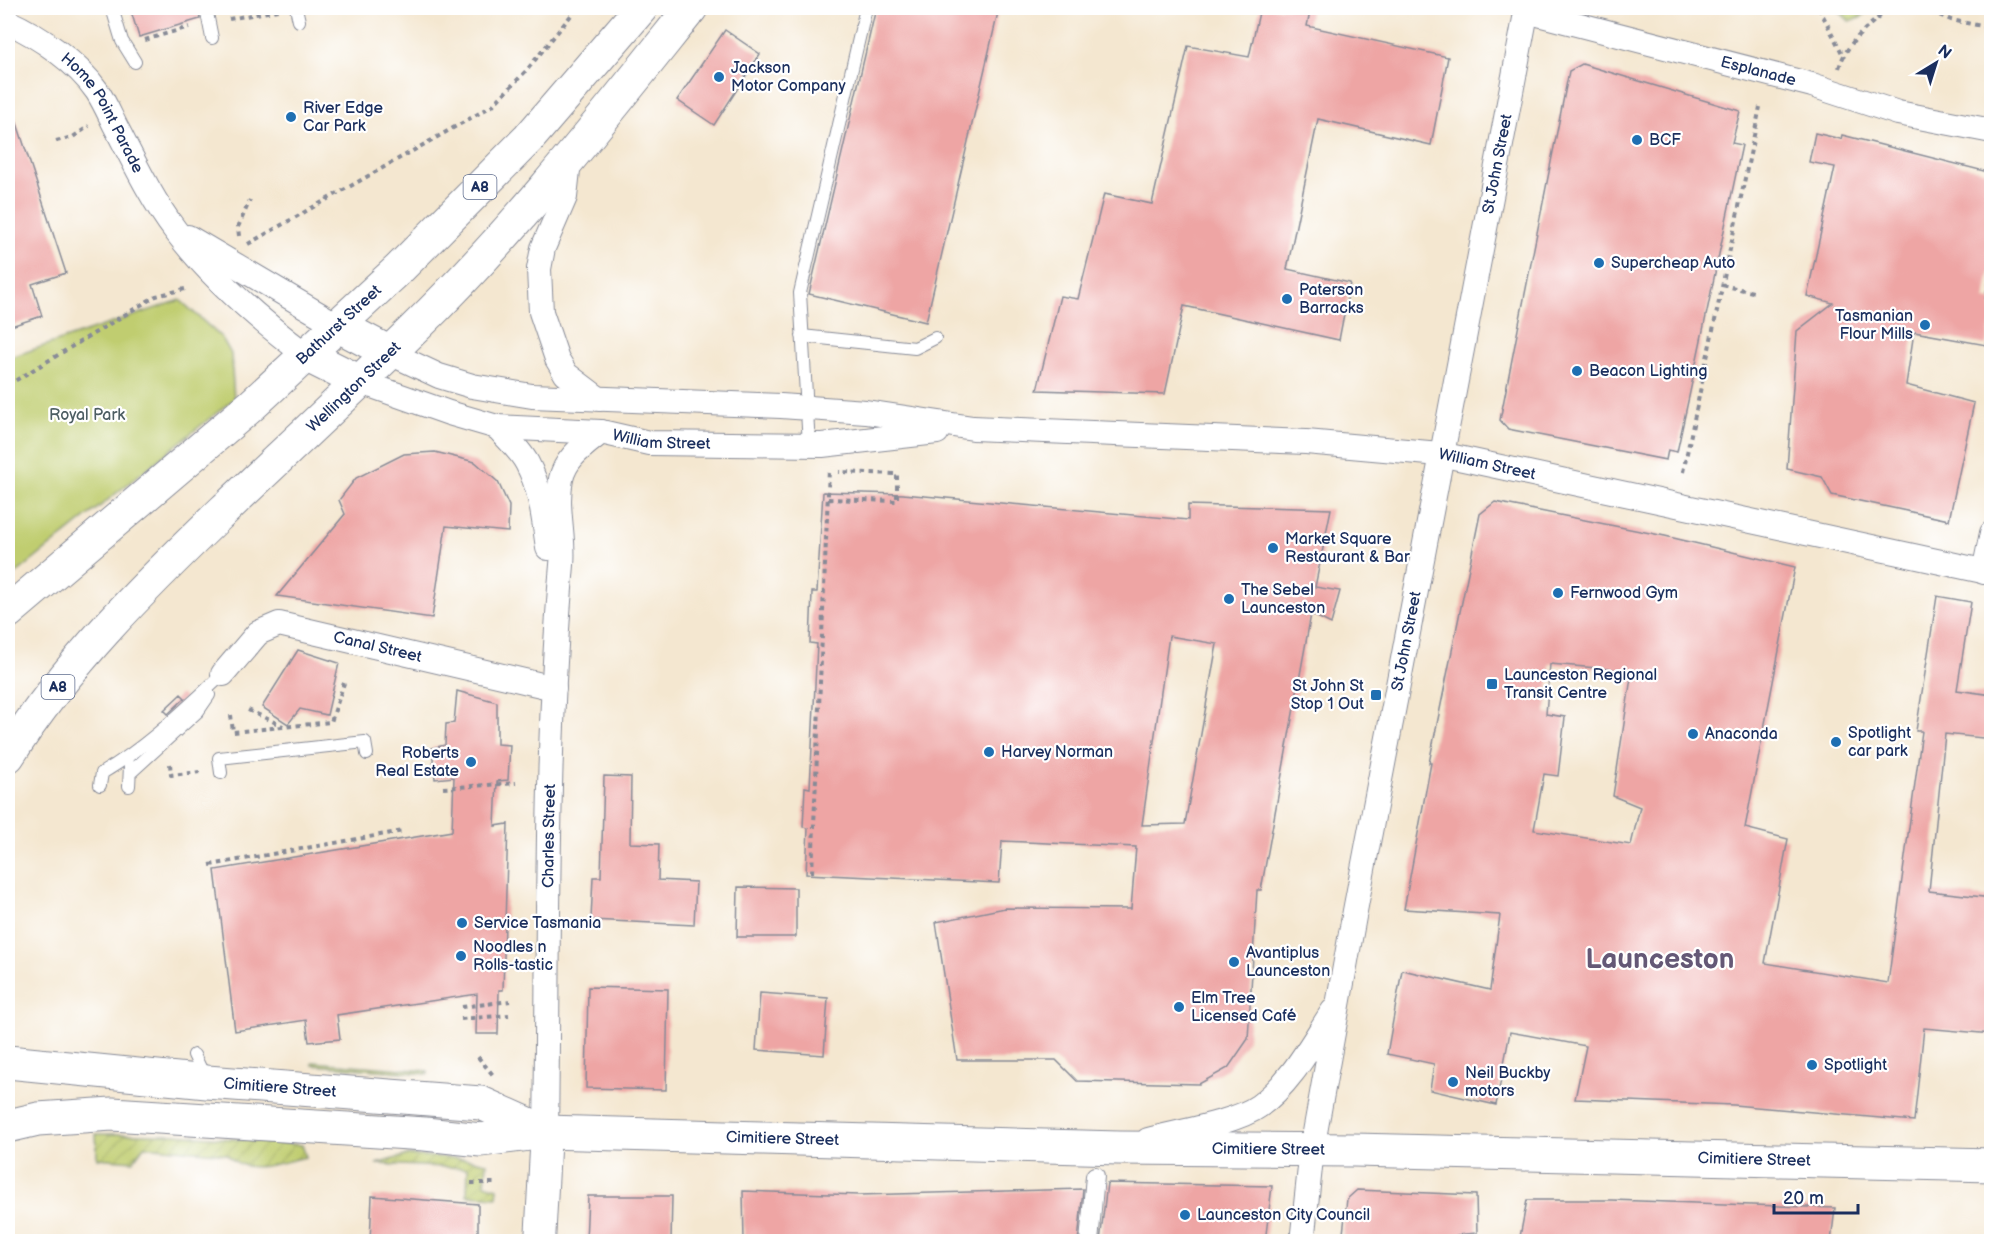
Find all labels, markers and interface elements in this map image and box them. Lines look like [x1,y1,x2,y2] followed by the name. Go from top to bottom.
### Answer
[1906,33,1966,93] north arrow
[1934,41,1955,64] text: N
[57,49,148,177] street label: Home Point Parade
[1719,52,1799,90] street label: Esplanade
[731,59,846,96] place label: Jackson Motor Company
[712,70,726,84] marker: Jackson Motor Company
[303,99,384,136] place label: River Edge Car Park
[284,110,298,124] marker: River Edge Car Park
[1479,112,1516,215] street label: St John Street
[1649,131,1681,150] place label: BCF
[1630,133,1644,147] marker: BCF
[464,175,496,199] road number: A8
[1611,254,1735,273] place label: Supercheap Auto
[1592,256,1606,270] marker: Supercheap Auto
[292,281,385,369] street label: Bathurst Street
[1299,281,1364,318] place label: Paterson Barracks
[1280,292,1294,306] marker: Paterson Barracks
[1835,307,1913,344] place label: Tasmanian Flour Mills
[1918,318,1932,332] marker: Tasmanian Flour Mills
[303,338,405,436] street label: Wellington Street
[1589,362,1707,381] place label: Beacon Lighting
[1570,364,1584,378] marker: Beacon Lighting
[49,406,125,425] park label: Royal Park
[611,425,711,453] street label: William Street
[1437,444,1537,484] street label: William Street
[1285,530,1410,567] place label: Market Square Restaurant & Bar
[1266,541,1280,555] marker: Market Square Restaurant & Bar
[1241,581,1325,618] place label: The Sebel Launceston
[1570,584,1678,603] place label: Fernwood Gym
[1551,586,1565,600] marker: Fernwood Gym
[1388,590,1425,693] street label: St John Street
[1222,592,1236,606] marker: The Sebel Launceston
[332,627,424,666] street label: Canal Street
[1504,666,1657,703] place label: Launceston Regional Transit Centre
[42,675,74,699] road number: A8
[1291,677,1364,714] place label: St John St Stop 1 Out
[1485,677,1499,691] marker: Launceston Regional Transit Centre
[1369,688,1383,702] marker: St John St Stop 1 Out
[1848,724,1911,761] place label: Spotlight car park
[1705,725,1778,744] place label: Anaconda
[1686,727,1700,741] marker: Anaconda
[1829,735,1843,749] marker: Spotlight car park
[1001,743,1113,762] place label: Harvey Norman
[375,744,460,781] place label: Roberts Real Estate
[982,745,996,759] marker: Harvey Norman
[464,755,478,769] marker: Roberts Real Estate
[539,784,560,888] street label: Charles Street
[474,914,601,933] place label: Service Tasmania
[455,916,469,930] marker: Service Tasmania
[473,938,553,975] place label: Noodles n Rolls-tastic
[1586,943,1734,976] district label: Launceston
[1246,944,1330,981] place label: Avantiplus Launceston
[454,949,468,963] marker: Noodles n Rolls-tastic
[1227,955,1241,969] marker: Avantiplus Launceston
[1191,989,1297,1026] place label: Elm Tree Licensed Café
[1172,1000,1186,1014] marker: Elm Tree Licensed Café
[1824,1056,1887,1075] place label: Spotlight
[1805,1058,1819,1072] marker: Spotlight
[1465,1064,1551,1101] place label: Neil Buckby motors
[223,1074,337,1101] street label: Cimitiere Street
[1446,1075,1460,1089] marker: Neil Buckby motors
[726,1128,839,1150] street label: Cimitiere Street
[1212,1139,1325,1159] street label: Cimitiere Street
[1697,1149,1811,1170] street label: Cimitiere Street
[1774,1177,1858,1215] scale bar
[1783,1188,1824,1209] text: 20 m
[1197,1206,1370,1225] place label: Launceston City Council
[1178,1208,1192,1222] marker: Launceston City Council

